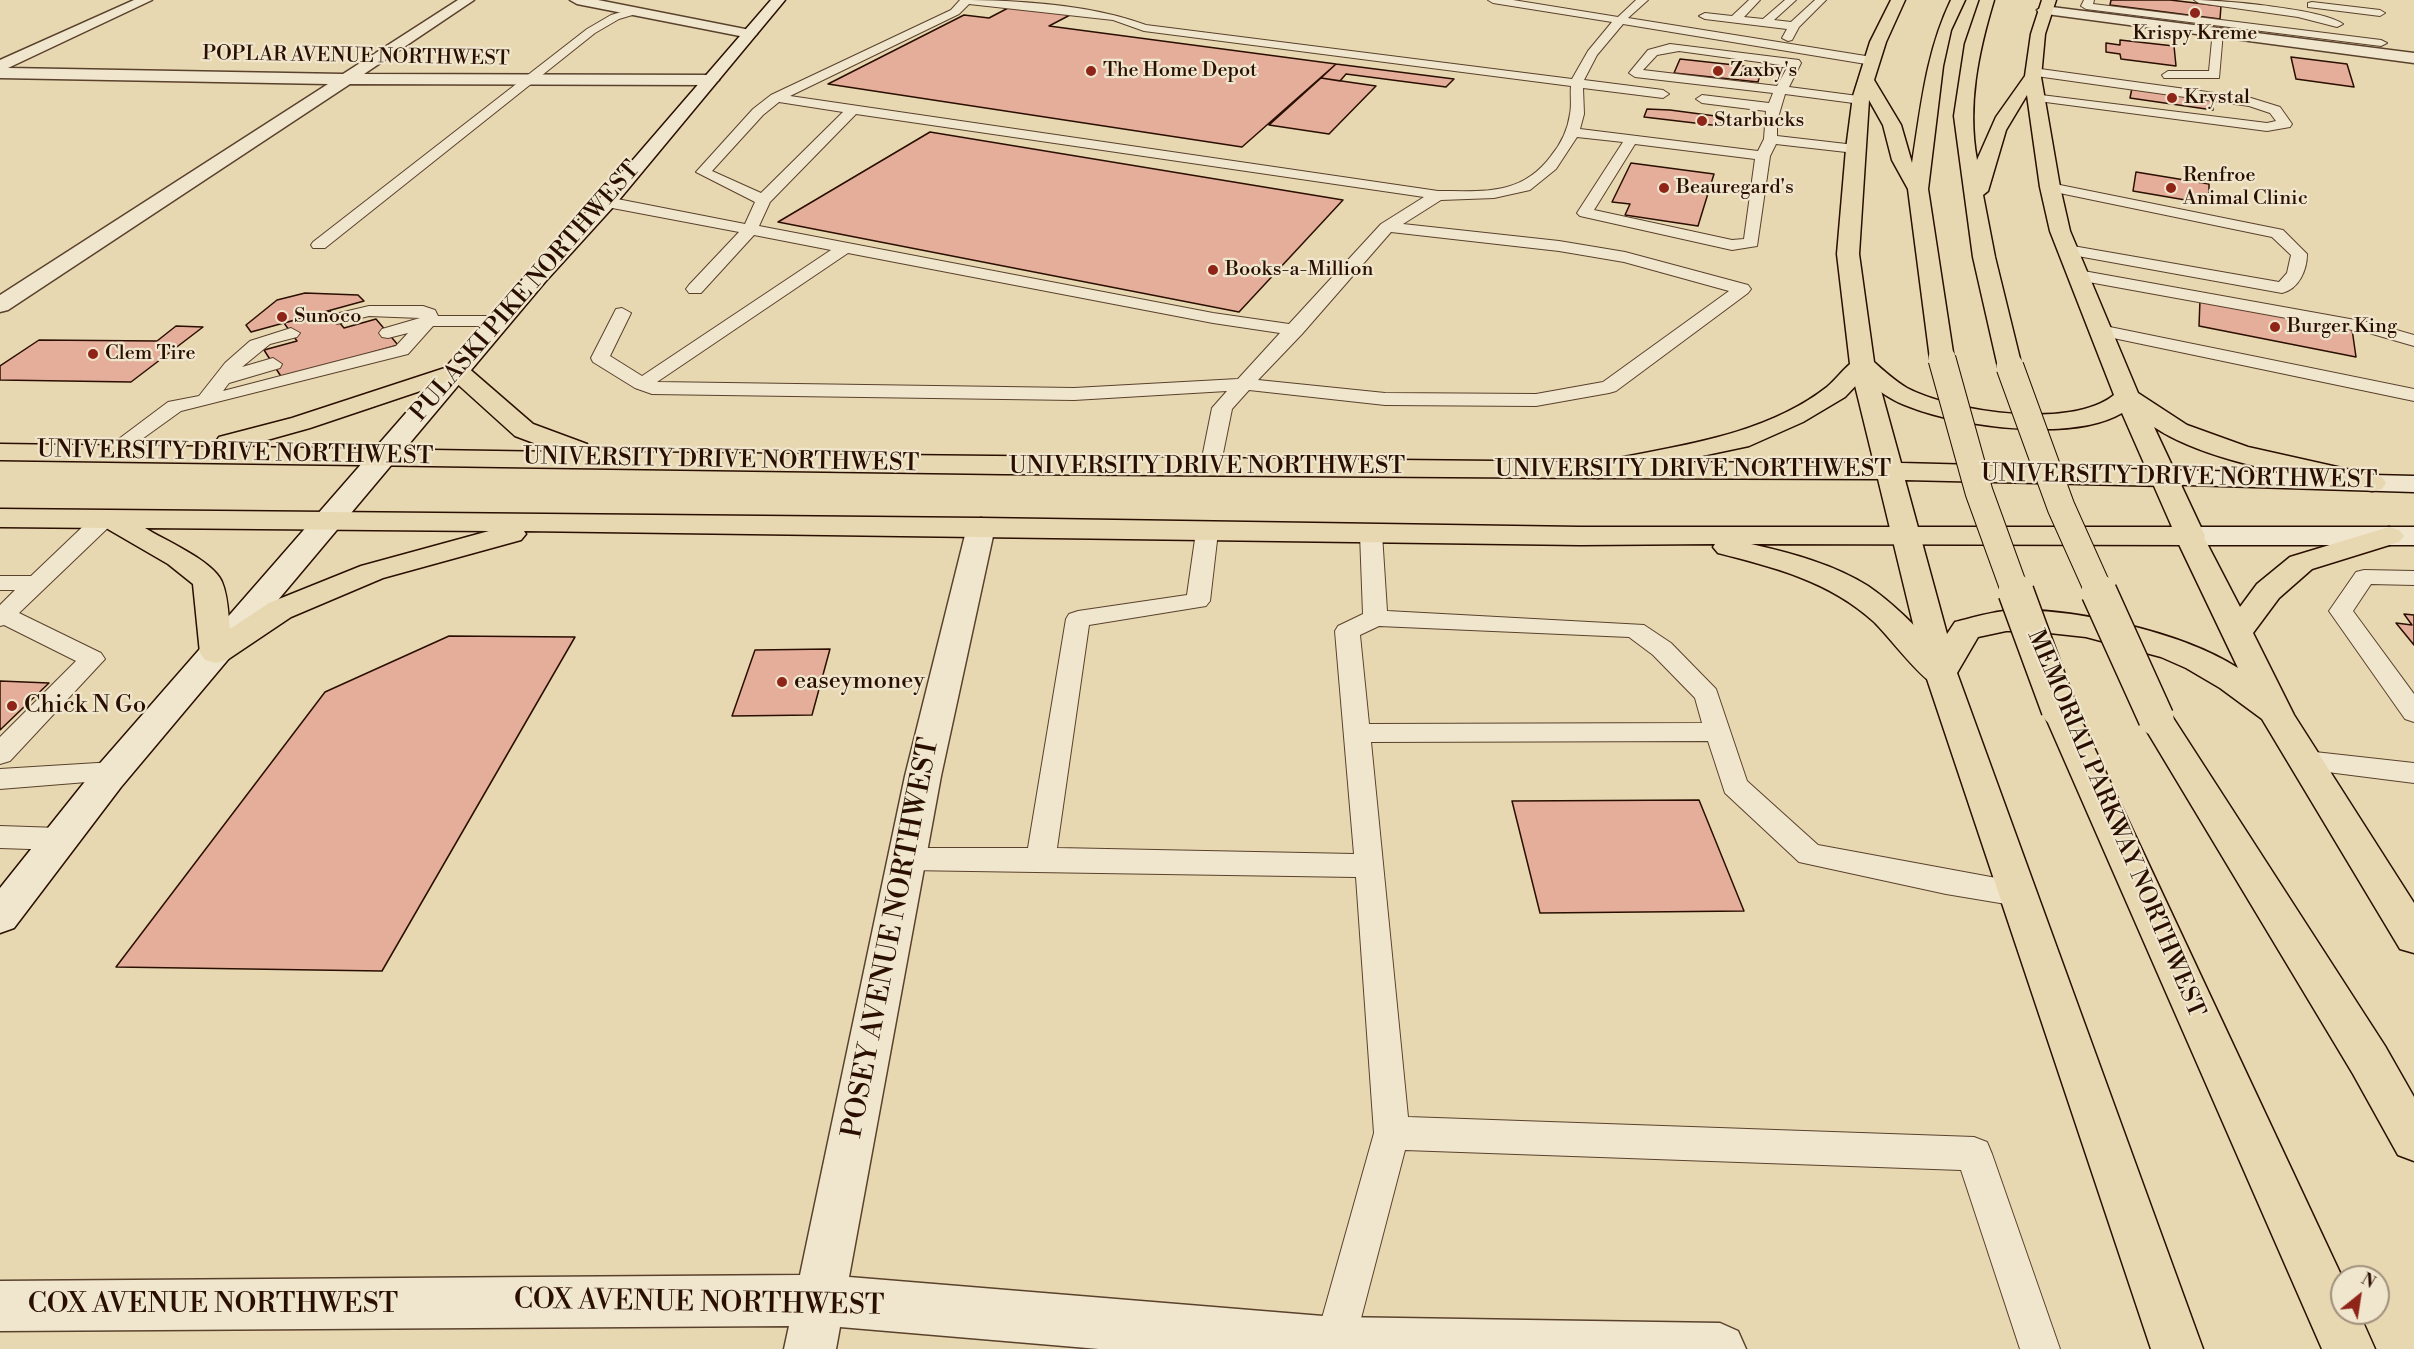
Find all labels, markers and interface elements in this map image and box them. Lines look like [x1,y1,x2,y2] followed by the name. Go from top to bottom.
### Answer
[2188,6,2202,20] marker: Krispy Kreme
[2133,22,2257,46] place label: Krispy Kreme
[202,42,510,72] street label: POPLAR AVENUE NORTHWEST
[1103,59,1257,83] place label: The Home Depot
[1730,59,1797,83] place label: Zaxby's
[1084,64,1098,78] marker: The Home Depot
[1711,64,1725,78] marker: Zaxby's
[2184,86,2250,110] place label: Krystal
[2165,91,2179,105] marker: Krystal
[1714,109,1804,133] place label: Starbucks
[1695,114,1709,128] marker: Starbucks
[405,156,647,428] street label: PULASKI PIKE NORTHWEST
[2183,164,2308,211] place label: Renfroe Animal Clinic
[1676,176,1794,200] place label: Beauregard's
[1657,181,1671,195] marker: Beauregard's
[2164,181,2178,195] marker: Renfroe Animal Clinic
[1225,258,1373,282] place label: Books-a-Million
[1206,263,1220,277] marker: Books-a-Million
[294,305,361,329] place label: Sunoco
[275,310,289,324] marker: Sunoco
[2287,315,2397,339] place label: Burger King
[2268,320,2282,334] marker: Burger King
[105,342,196,366] place label: Clem Tire
[86,347,100,361] marker: Clem Tire
[37,436,433,472] street label: UNIVERSITY DRIVE NORTHWEST
[523,443,919,479] street label: UNIVERSITY DRIVE NORTHWEST
[1009,453,1405,481] street label: UNIVERSITY DRIVE NORTHWEST
[1495,456,1891,484] street label: UNIVERSITY DRIVE NORTHWEST
[1981,460,2377,496] street label: UNIVERSITY DRIVE NORTHWEST
[2020,626,2210,1022] street label: MEMORIAL PARKWAY NORTHWEST
[794,668,925,696] place label: easeymoney
[775,675,789,689] marker: easeymoney
[24,692,146,720] place label: Chick N Go
[5,699,19,713] marker: Chick N Go
[837,735,947,1141] street label: POSEY AVENUE NORTHWEST
[2330,1265,2390,1325] north arrow
[2358,1269,2378,1293] text: N
[513,1284,885,1324] street label: COX AVENUE NORTHWEST
[28,1288,398,1322] street label: COX AVENUE NORTHWEST

